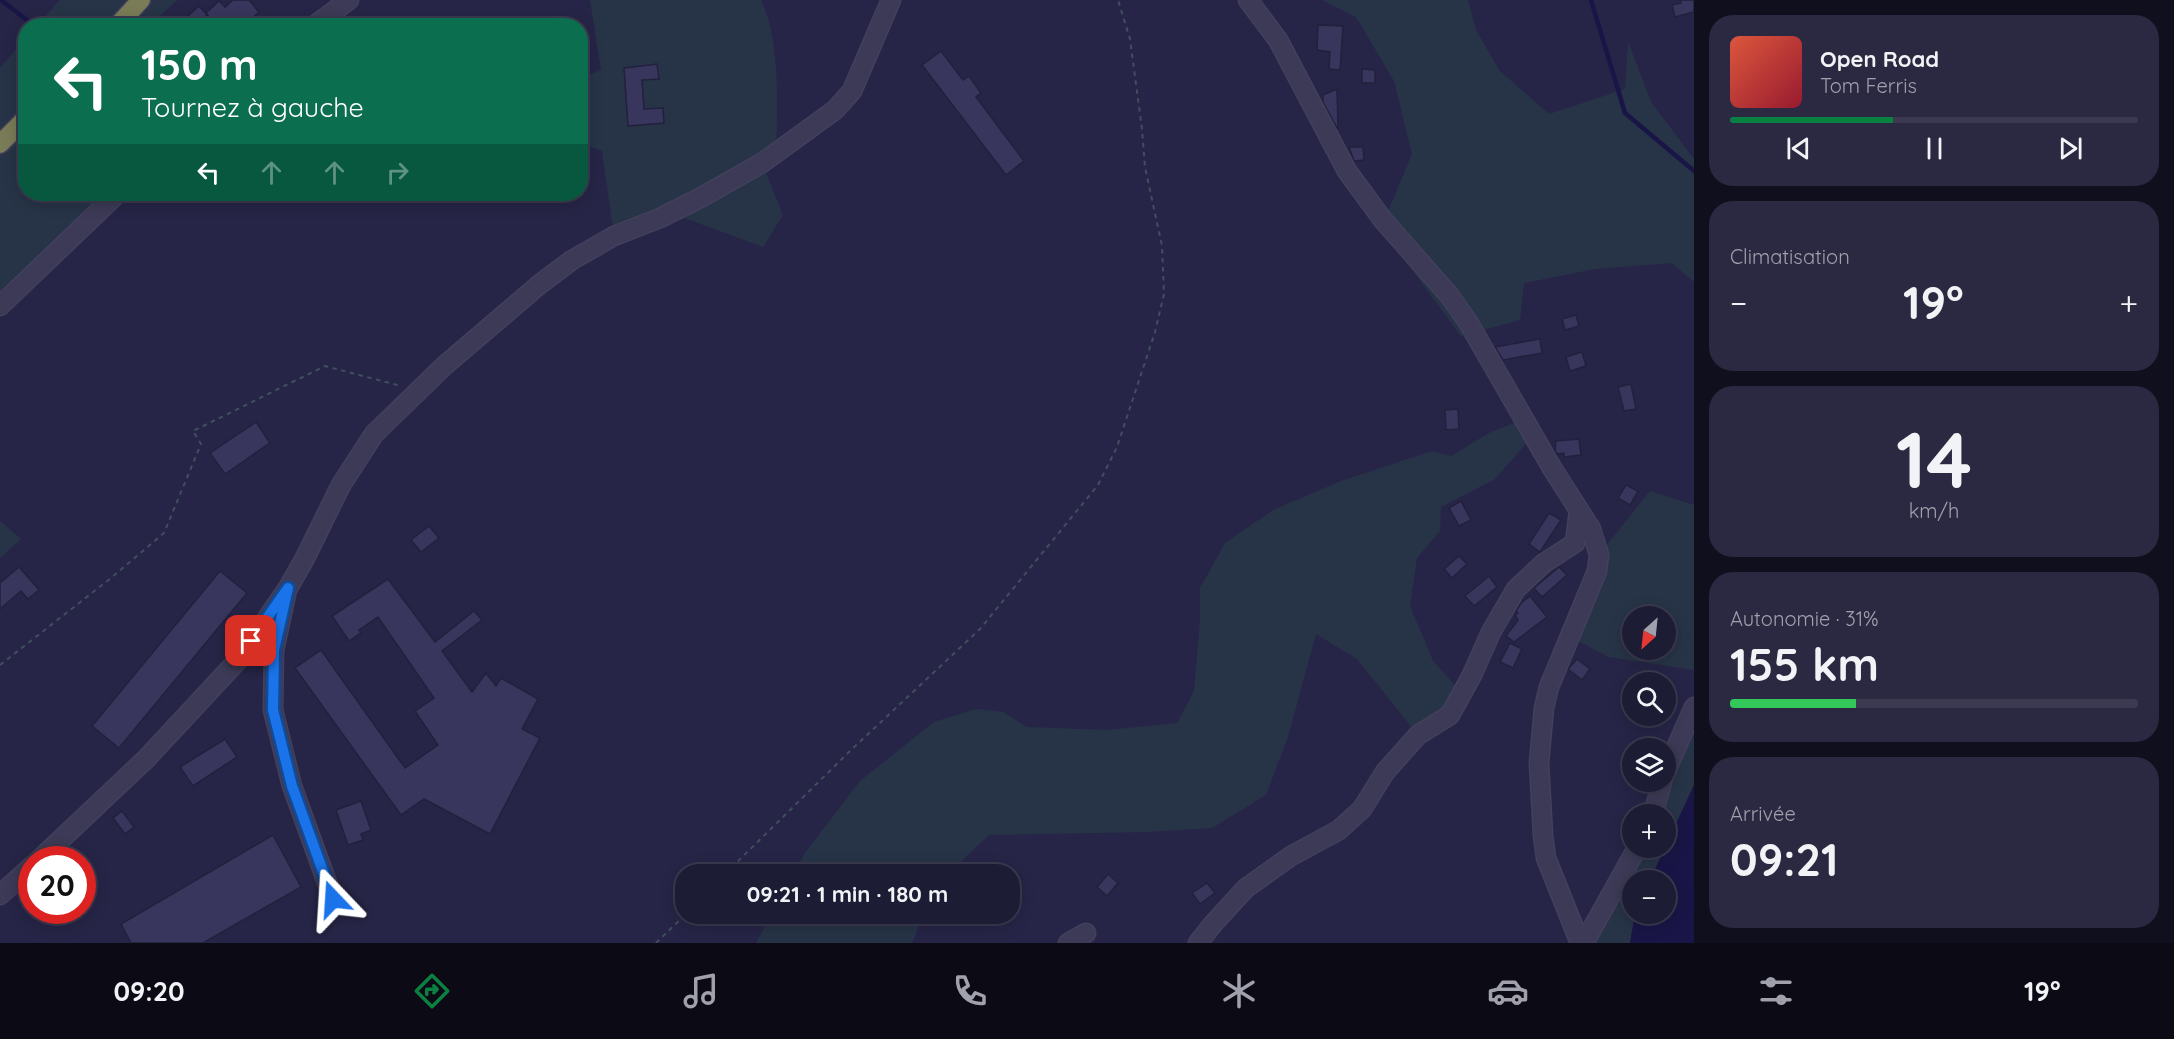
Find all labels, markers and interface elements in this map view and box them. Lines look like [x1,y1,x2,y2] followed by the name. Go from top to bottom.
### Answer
[141,38,258,91] text: 150 m
[42,42,120,120] icon: left
[1820,45,1939,73] text: Open Road
[1820,73,1917,98] text: Tom Ferris
[141,90,364,124] text: Tournez à gauche
[1782,132,1815,165] icon: previous
[1918,132,1951,165] icon: pause
[2054,132,2087,165] icon: next
[192,156,225,189] icon: left
[255,156,288,189] icon: ahead
[318,156,351,189] icon: ahead
[381,156,414,189] icon: right
[1730,244,1850,269] text: Climatisation
[1903,274,1964,330] text: 19°
[1730,282,1747,323] text: −
[2119,282,2138,323] text: +
[1896,410,1972,508] text: 14
[1909,498,1959,523] text: km/h
[1622,606,1676,660] north arrow
[1622,606,1676,924] map controls
[1730,606,1879,631] text: Autonomie · 31%
[225,615,276,666] pin
[234,624,267,657] icon: arrive
[1730,636,1879,692] text: 155 km
[1622,672,1676,726] button: search
[1622,738,1676,792] button: layers
[1730,801,1796,826] text: Arrivée
[1622,804,1676,858] button: +
[1730,831,1839,887] text: 09:21
[18,846,96,924] speed limit sign: 20
[301,867,365,931] position arrow
[1622,870,1676,924] button: −
[747,880,948,908] text: 09:21 · 1 min · 180 m
[411,970,453,1012] icon: directions
[680,970,722,1012] icon: music
[949,970,991,1012] icon: phone
[1218,970,1260,1012] icon: climate
[1487,970,1529,1012] icon: car
[1755,970,1797,1012] icon: filters
[113,974,185,1008] text: 09:20
[2024,974,2061,1008] text: 19°

